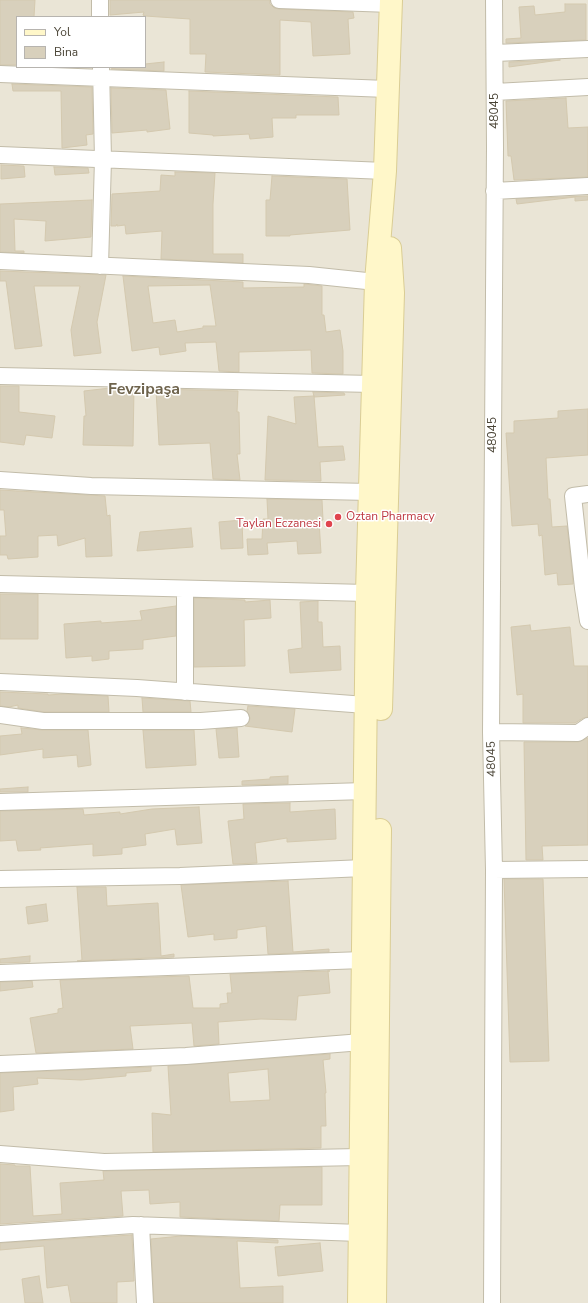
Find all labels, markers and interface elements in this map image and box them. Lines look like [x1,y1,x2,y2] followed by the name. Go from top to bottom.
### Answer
[16,16,146,68] legend
[54,24,70,40] text: Yol
[54,44,78,60] text: Bina
[488,93,502,129] street label: 48045
[108,380,180,400] district label: Fevzipaşa
[486,417,500,453] street label: 48045
[346,510,435,524] place label: Oztan Pharmacy
[333,512,343,522] marker: Oztan Pharmacy
[236,517,321,531] place label: Taylan Eczanesi
[324,519,334,529] marker: Taylan Eczanesi
[484,741,500,777] street label: 48045

